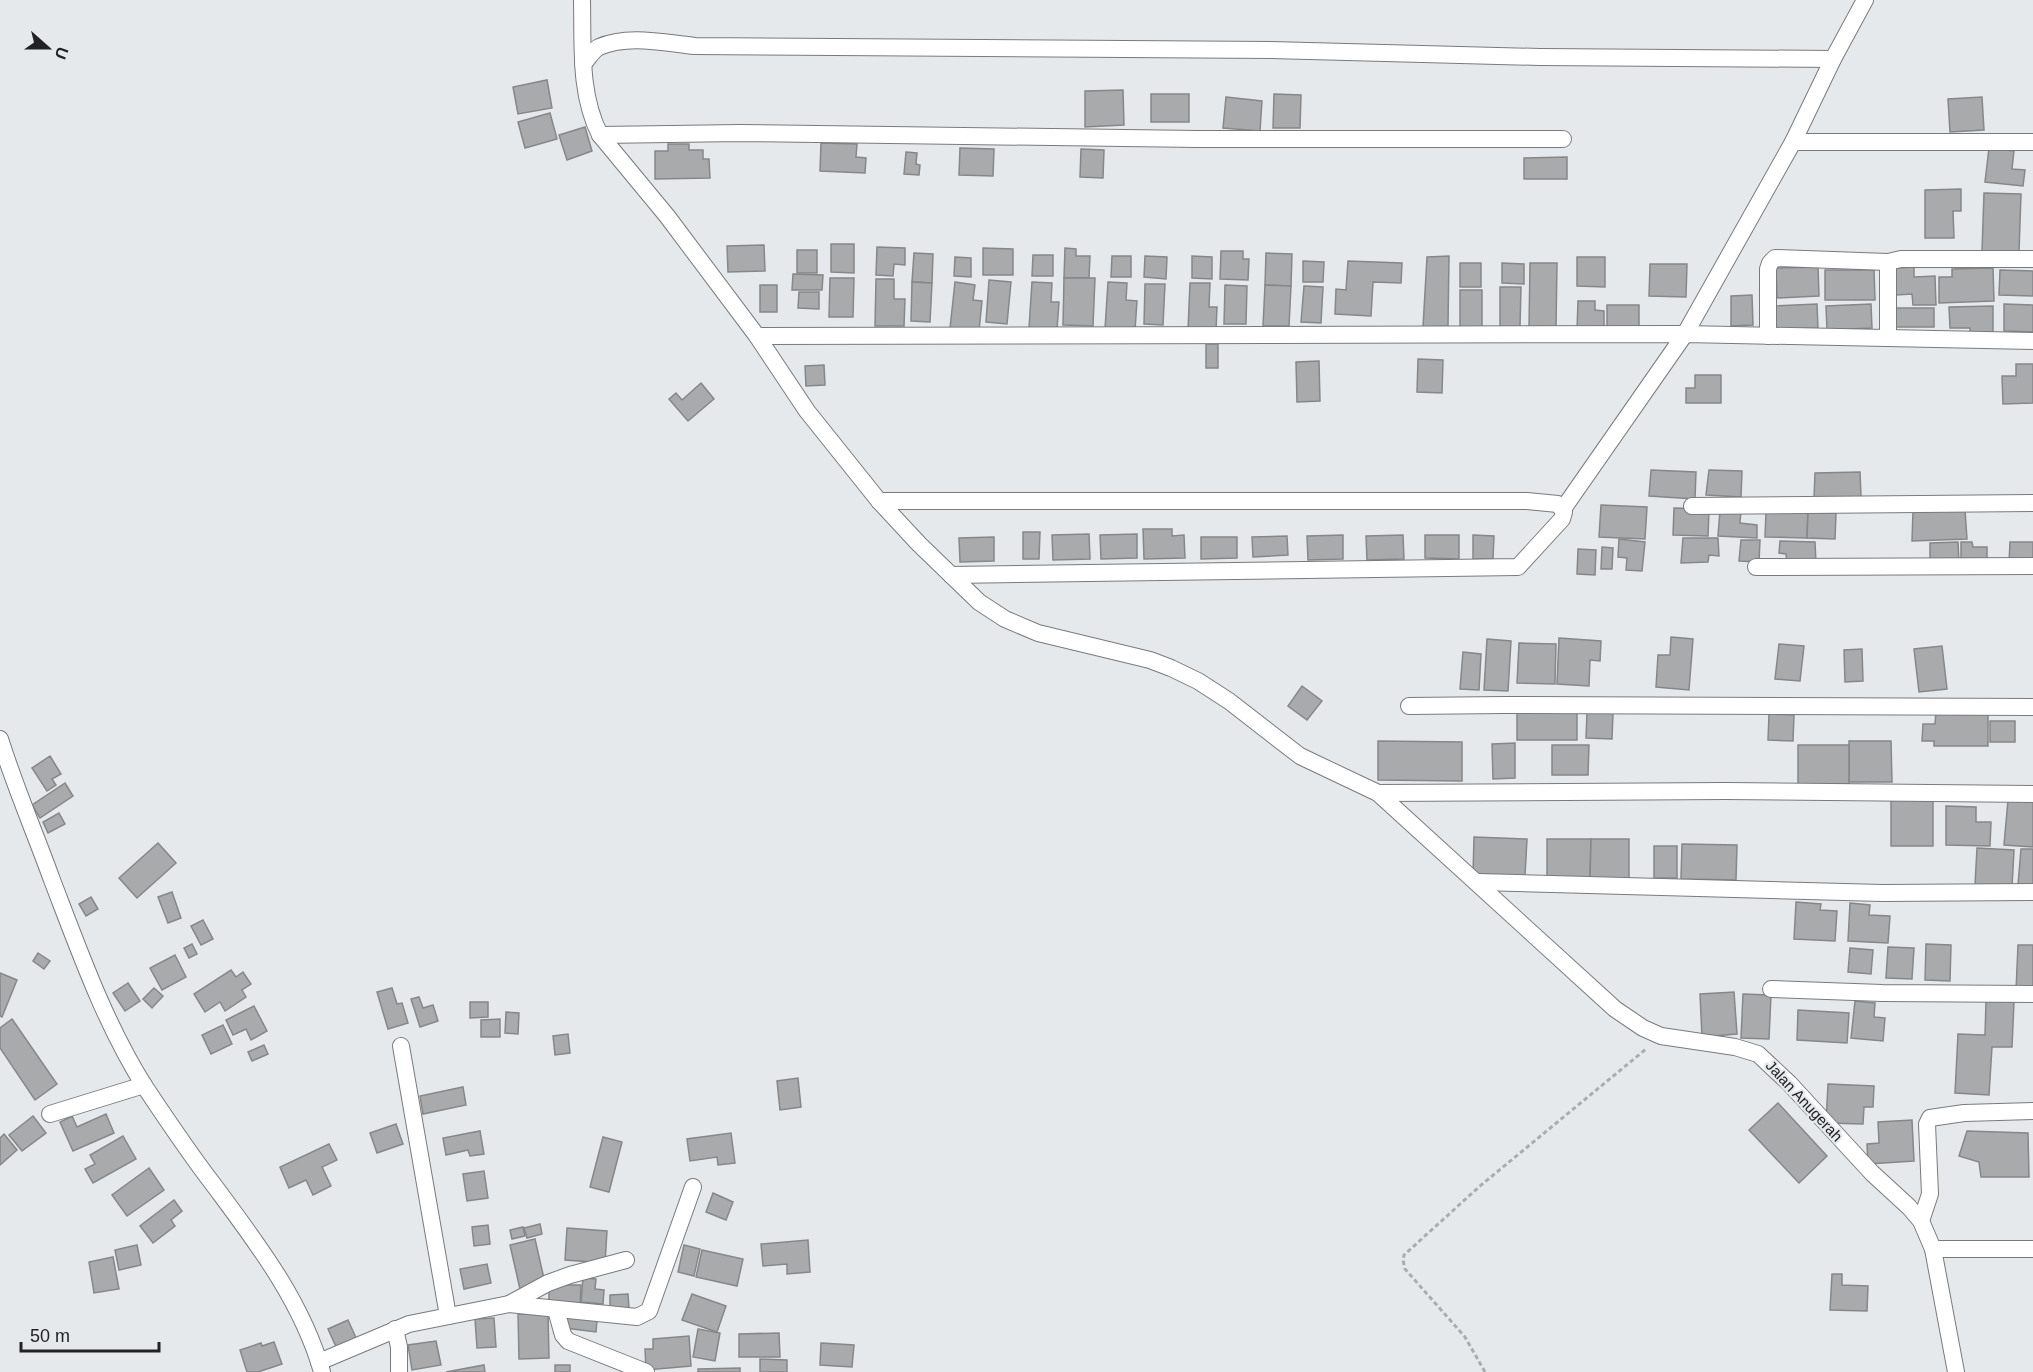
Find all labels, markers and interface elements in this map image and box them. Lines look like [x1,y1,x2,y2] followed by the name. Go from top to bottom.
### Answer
[18,18,78,78] north arrow
[52,45,72,62] text: U
[1763,1057,1846,1145] street label: Jalan Anugerah
[21,1315,159,1353] scale bar
[30,1326,70,1346] text: 50 m

